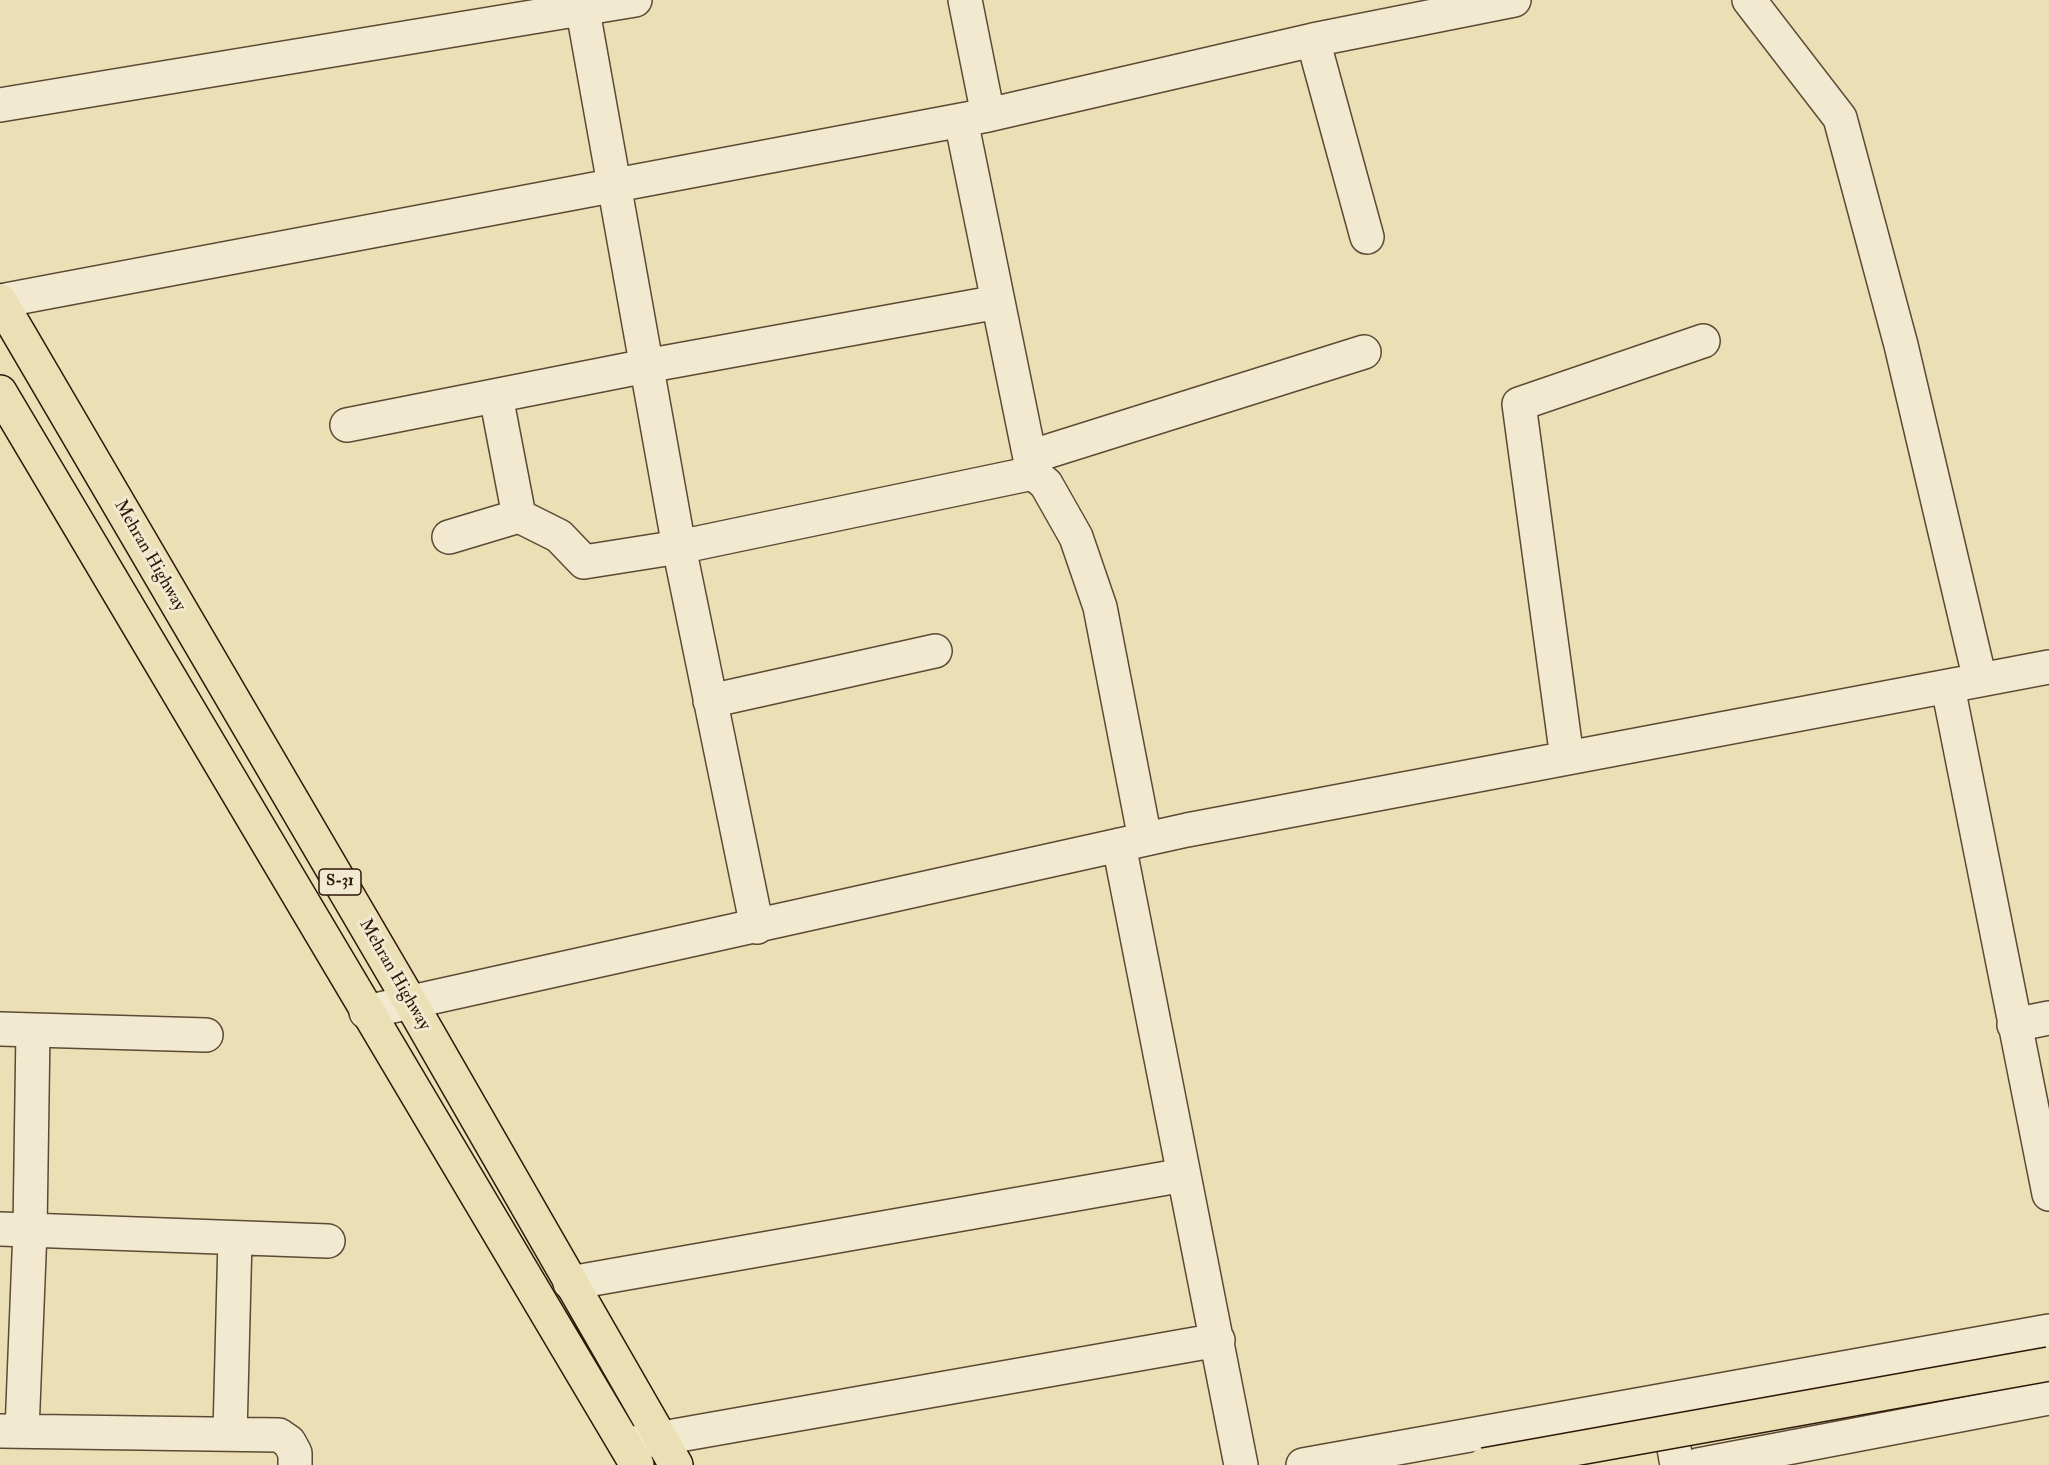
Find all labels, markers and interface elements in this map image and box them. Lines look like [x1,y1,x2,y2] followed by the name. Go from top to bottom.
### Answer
[108,496,190,616] street label: Mehran Highway
[319,869,361,895] road number: S-31
[353,915,435,1035] street label: Mehran Highway

